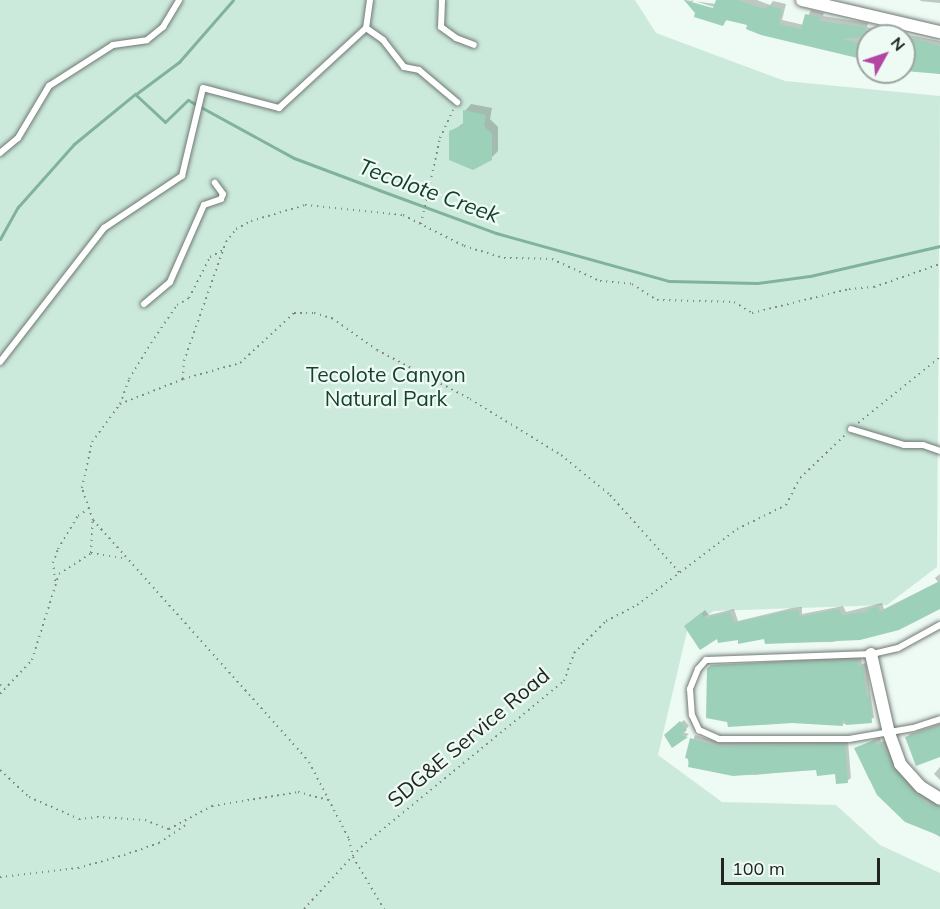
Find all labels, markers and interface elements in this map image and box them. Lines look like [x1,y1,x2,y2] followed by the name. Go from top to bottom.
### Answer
[856,24,916,84] north arrow
[887,33,910,55] text: N
[355,153,503,229] water label: Tecolote Creek
[306,361,466,411] park label: Tecolote Canyon Natural Park
[382,662,554,812] street label: SDG&E Service Road
[724,846,883,884] scale bar
[732,857,785,880] text: 100 m

